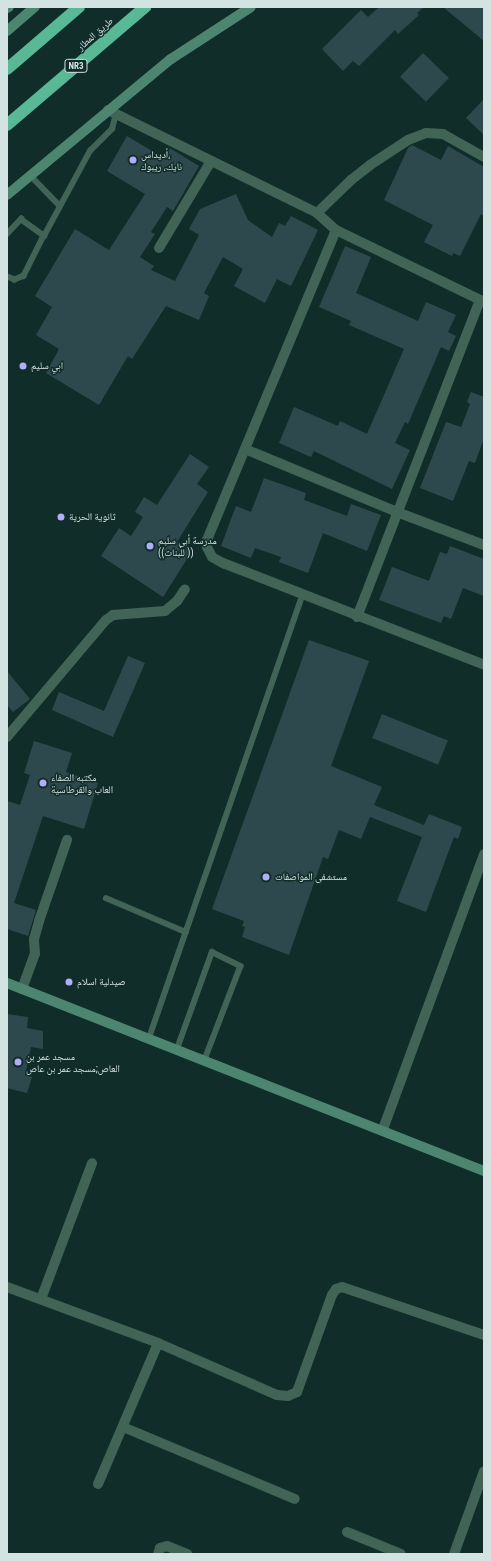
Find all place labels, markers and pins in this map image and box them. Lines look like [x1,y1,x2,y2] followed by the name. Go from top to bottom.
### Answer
[141,148,182,172] place label: أديداس، نايك، ريبوك
[128,155,138,165] marker: أديداس، نايك، ريبوك
[31,360,63,372] place label: ابي سليم
[18,361,28,371] marker: ابي سليم
[69,511,116,523] place label: ثانوية الحرية
[56,512,66,522] marker: ثانوية الحرية
[158,534,217,558] place label: مدرسة أبي سليم ((للبنات ))
[145,541,155,551] marker: مدرسة أبي سليم ((للبنات ))
[51,771,113,794] place label: مكتبه الصفاء العاب والقرطاسية
[38,778,48,788] marker: مكتبه الصفاء العاب والقرطاسية
[260,871,272,883] marker: مستشفى المواصفات
[275,871,347,883] place label: مستشفى المواصفات
[77,976,126,988] place label: صيدلية اسلام
[64,977,74,987] marker: صيدلية اسلام
[26,1050,120,1074] place label: مسجد عمر بن العاص;مسجد عمر بن عاص
[13,1057,23,1067] marker: مسجد عمر بن العاص;مسجد عمر بن عاص

